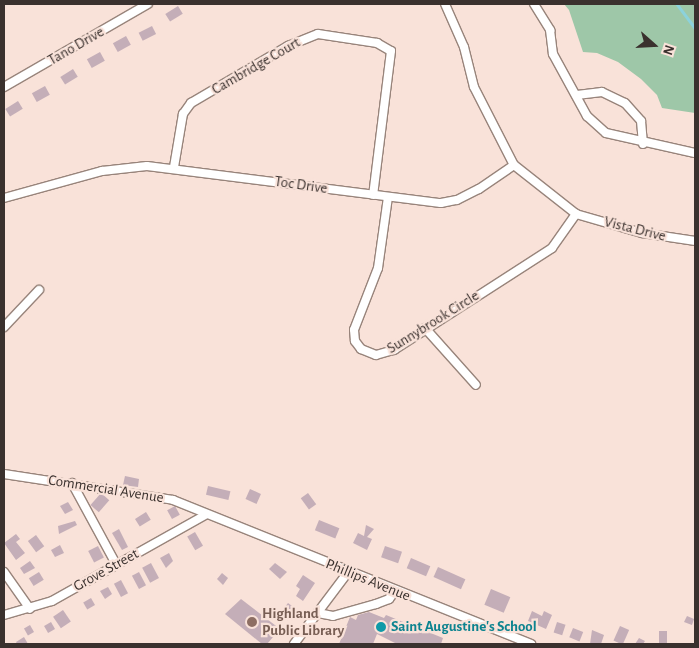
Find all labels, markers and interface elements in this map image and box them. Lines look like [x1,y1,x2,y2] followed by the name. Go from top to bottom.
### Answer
[629,20,679,70] north arrow
[45,23,107,69] street label: Tano Drive
[209,33,303,99] street label: Cambridge Court
[660,43,676,57] text: N
[273,172,329,198] street label: Toc Drive
[602,213,668,245] street label: Vista Drive
[384,287,482,357] street label: Sunnybrook Circle
[47,471,165,507] street label: Commercial Avenue
[70,545,142,595] street label: Grove Street
[323,555,413,605] street label: Phillips Avenue
[262,604,344,639] place label: Highland Public Library
[246,616,258,628] marker: Highland Public Library
[391,618,537,636] place label: Saint Augustine's School
[375,621,387,633] marker: Saint Augustine's School

